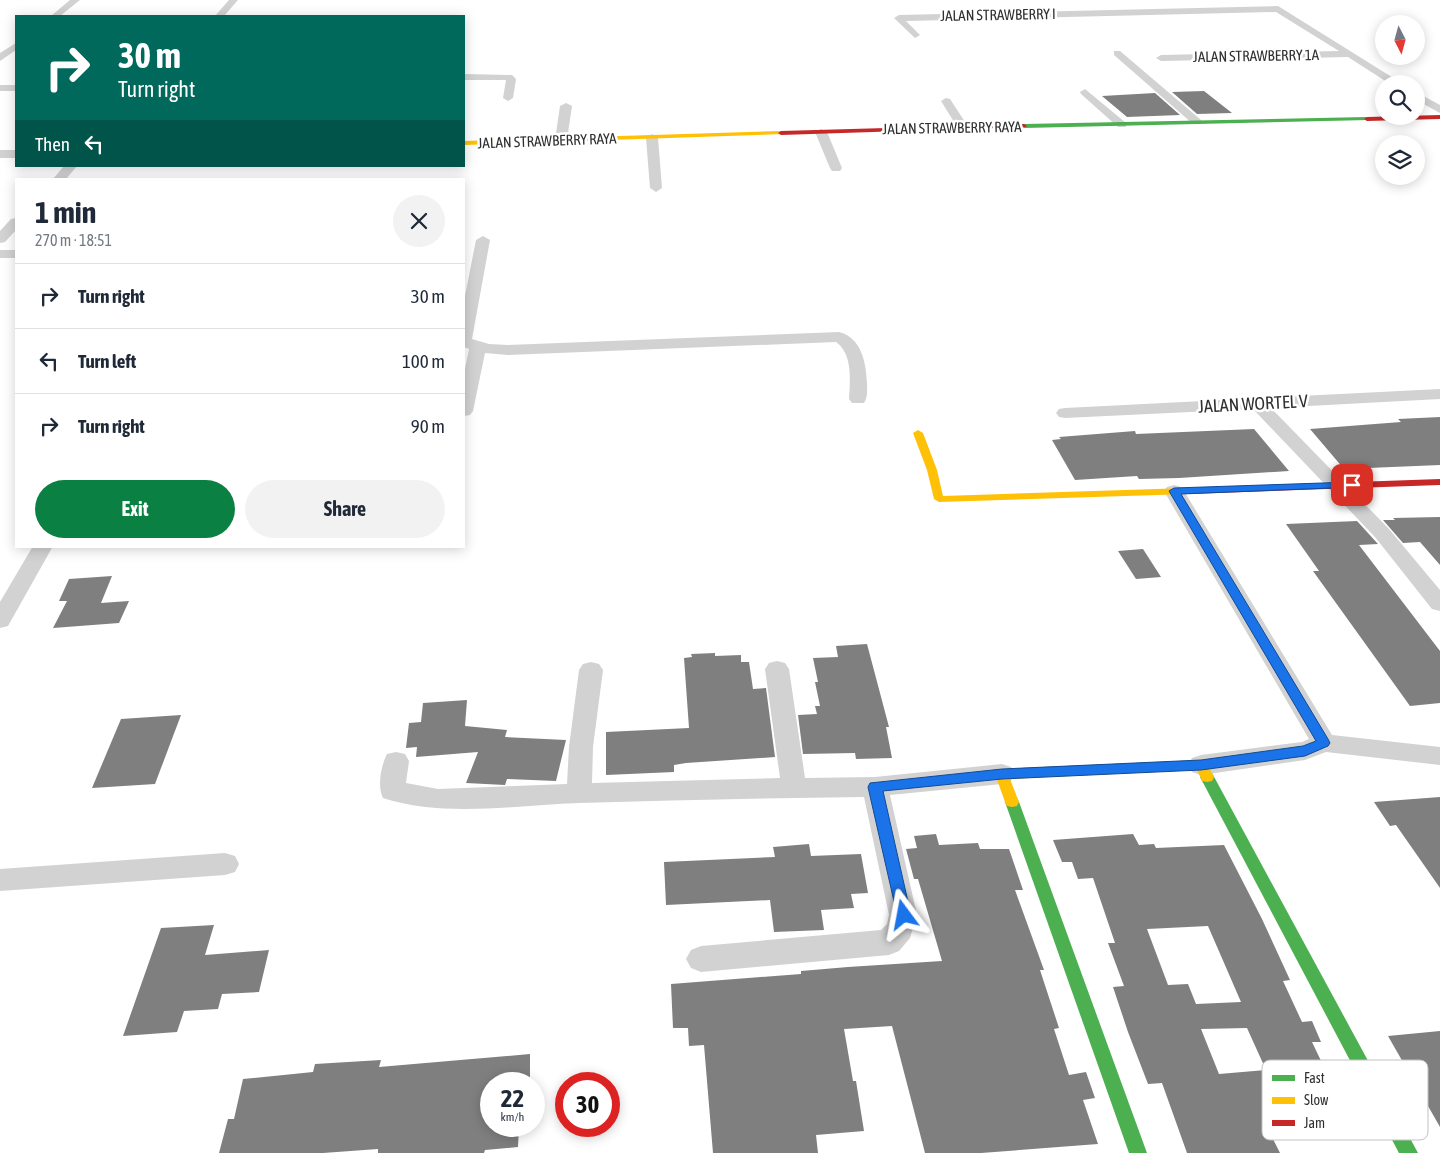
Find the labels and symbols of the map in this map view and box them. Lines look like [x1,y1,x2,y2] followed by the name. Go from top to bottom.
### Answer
[940,5,1056,24] street label: JALAN STRAWBERRY I
[1375,15,1425,65] north arrow
[1193,46,1320,65] street label: JALAN STRAWBERRY 1A
[882,118,1022,137] street label: JALAN STRAWBERRY RAYA
[477,130,617,151] street label: JALAN STRAWBERRY RAYA
[1198,390,1308,417] street label: JALAN WORTEL V
[1331,464,1373,506] pin
[877,888,929,940] position arrow
[1262,1060,1428,1140] legend
[1304,1070,1325,1086] text: Fast
[555,1072,620,1137] speed limit sign: 30
[1304,1092,1329,1108] text: Slow
[1304,1115,1325,1131] text: Jam

